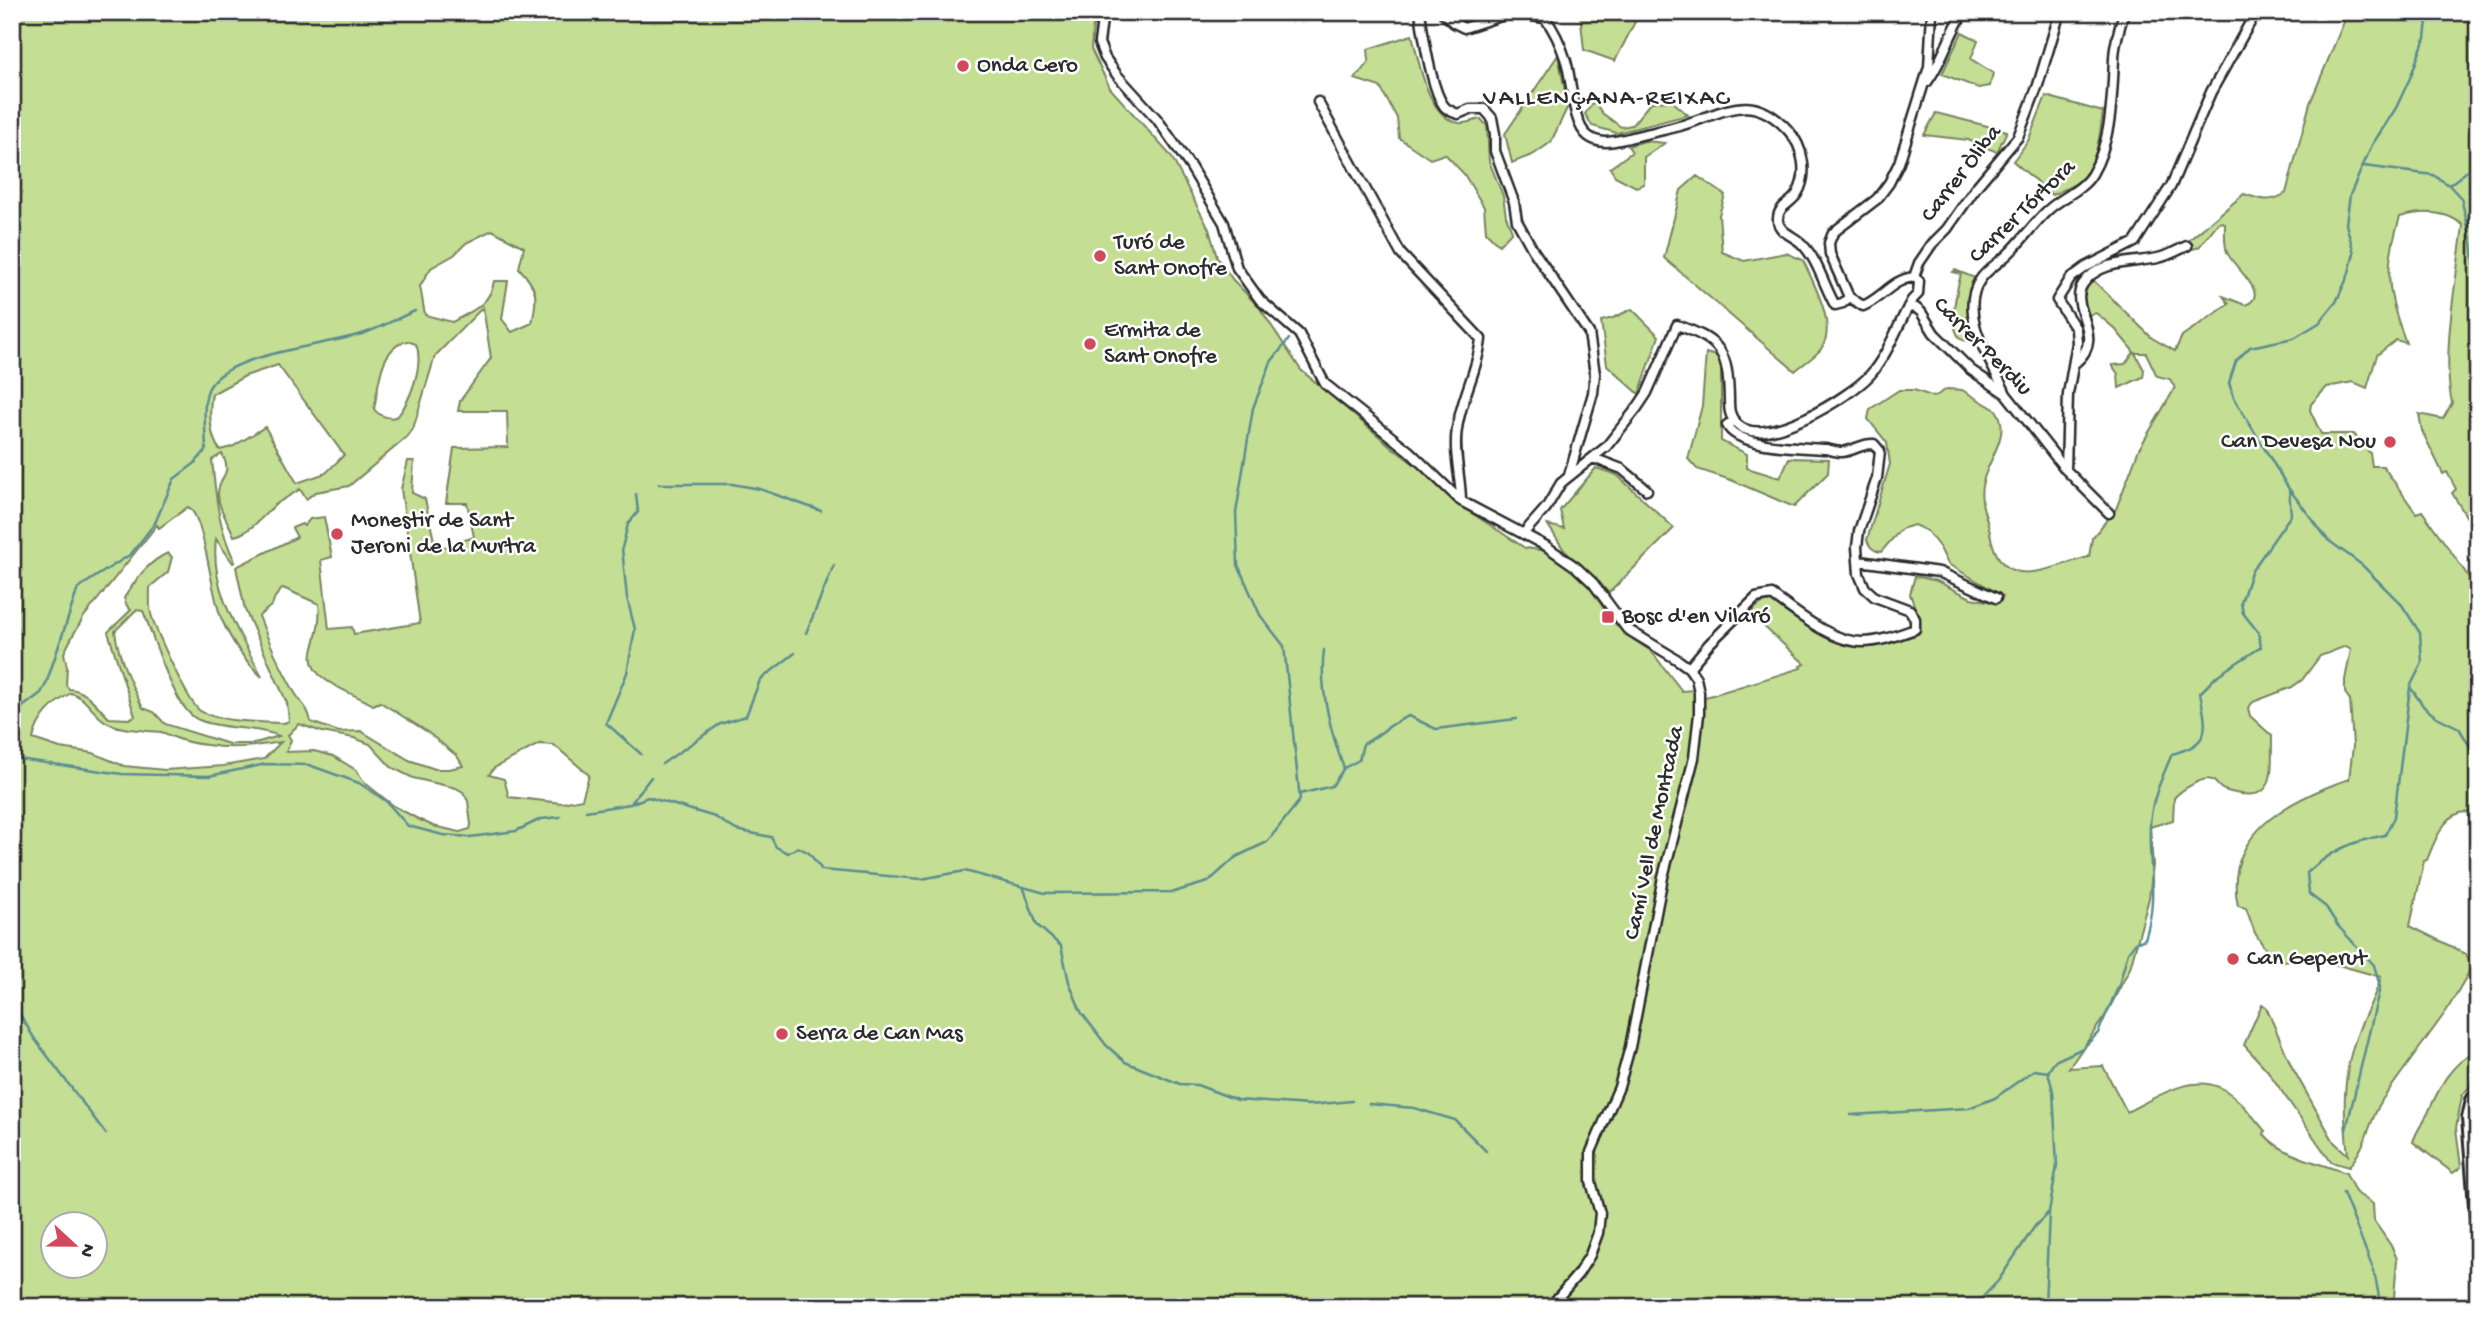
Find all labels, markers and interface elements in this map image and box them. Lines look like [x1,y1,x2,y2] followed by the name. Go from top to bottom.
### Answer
[977,53,1078,80] place label: Onda Cero
[955,58,971,74] marker: Onda Cero
[1482,85,1731,114] district label: VALLENÇANA-REIXAC
[1916,119,2009,228] street label: Carrer Òliba
[1964,153,2083,270] street label: Carrer Tórtora
[1112,230,1228,283] place label: Turó de Sant Onofre
[1092,248,1108,264] marker: Turó de Sant Onofre
[1927,292,2037,402] street label: Carrer Perdiu
[1104,318,1218,371] place label: Ermita de Sant Onofre
[1082,336,1098,352] marker: Ermita de Sant Onofre
[2221,429,2376,456] place label: Can Devesa Nou
[2382,434,2398,450] marker: Can Devesa Nou
[351,508,537,561] place label: Monestir de Sant Jeroni de la Murtra
[329,526,345,542] marker: Monestir de Sant Jeroni de la Murtra
[1621,604,1771,631] place label: Bosc d'en Vilaró
[1600,609,1616,625] marker: Bosc d'en Vilaró
[1619,722,1691,942] street label: Camí Vell de Montcada
[2247,946,2368,973] place label: Can Geperut
[2225,951,2241,967] marker: Can Geperut
[796,1021,963,1048] place label: Serra de Can Mas
[774,1026,790,1042] marker: Serra de Can Mas
[38,1210,108,1280] north arrow
[74,1240,100,1260] text: N

